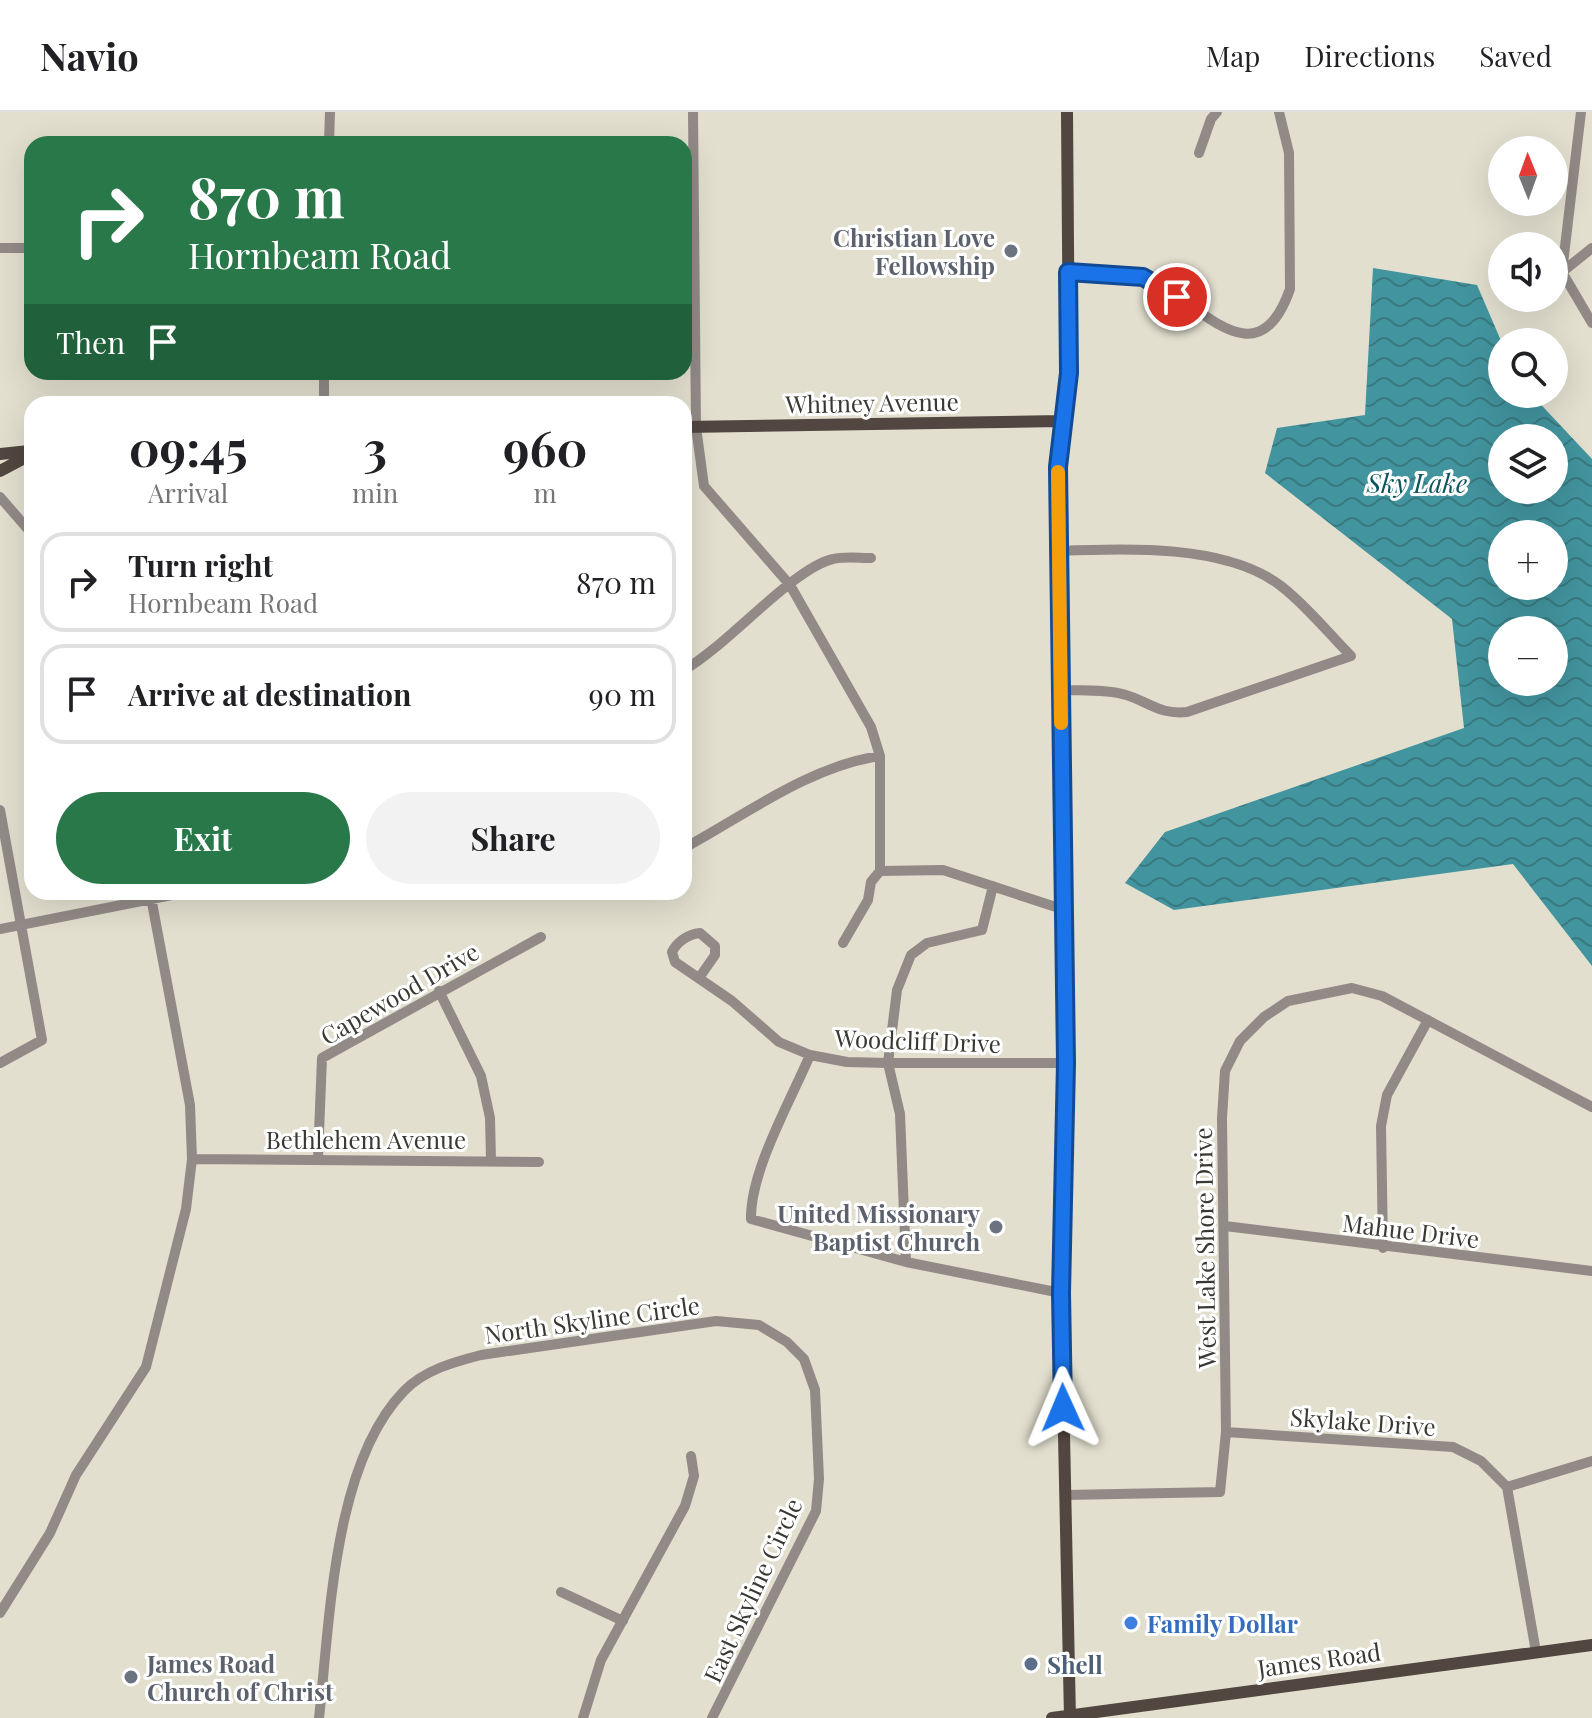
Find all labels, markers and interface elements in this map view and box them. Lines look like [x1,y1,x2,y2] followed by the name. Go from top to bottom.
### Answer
[40,30,139,81] text: Navio
[1206,37,1260,74] text: Map
[1304,37,1435,74] text: Directions
[1479,37,1552,74] text: Saved
[1488,136,1568,216] north arrow
[1488,136,1568,696] map controls
[188,158,345,233] text: 870 m
[56,168,160,272] icon: right
[833,221,995,281] place label: Christian Love Fellowship
[188,230,451,278] text: Hornbeam Road
[1488,232,1568,312] button: sound
[1002,242,1020,260] marker: Christian Love Fellowship
[1143,263,1211,331] pin
[1155,275,1199,319] icon: arrive
[141,320,185,364] icon: arrive
[56,322,125,362] text: Then
[1488,328,1568,408] button: search
[784,384,959,420] street label: Whitney Avenue
[129,415,247,479] text: 09:45
[363,415,387,479] text: 3
[503,415,587,479] text: 960
[1488,424,1568,504] button: layers
[1366,465,1467,500] water label: Sky Lake
[148,475,228,510] text: Arrival
[352,475,398,510] text: min
[534,475,557,510] text: m
[1488,520,1568,600] button: +
[128,545,273,585] text: Turn right
[60,560,104,604] icon: right
[576,562,656,602] text: 870 m
[128,585,318,620] text: Hornbeam Road
[1488,616,1568,696] button: −
[60,672,104,716] icon: arrive
[128,674,411,714] text: Arrive at destination
[589,674,656,714] text: 90 m
[56,792,350,884] button: Exit
[366,792,660,884] button: Share
[314,935,484,1051] street label: Capewood Drive
[833,1021,1002,1059] street label: Woodcliff Drive
[266,1123,466,1155] street label: Bethlehem Avenue
[1186,1127,1222,1370] street label: West Lake Shore Drive
[777,1197,981,1257] place label: United Missionary Baptist Church
[1341,1206,1481,1254] street label: Mahue Drive
[987,1218,1005,1236] marker: United Missionary Baptist Church
[482,1288,702,1350] street label: North Skyline Circle
[1021,1366,1105,1450] position arrow
[1289,1400,1437,1442] street label: Skylake Drive
[695,1493,809,1687] street label: East Skyline Circle
[1147,1607,1299,1639] place label: Family Dollar
[1122,1614,1140,1632] marker: Family Dollar
[1254,1635,1383,1684] street label: James Road
[146,1647,334,1707] place label: James Road Church of Christ
[1047,1648,1103,1680] place label: Shell
[1022,1655,1040,1673] marker: Shell
[122,1668,140,1686] marker: James Road Church of Christ

